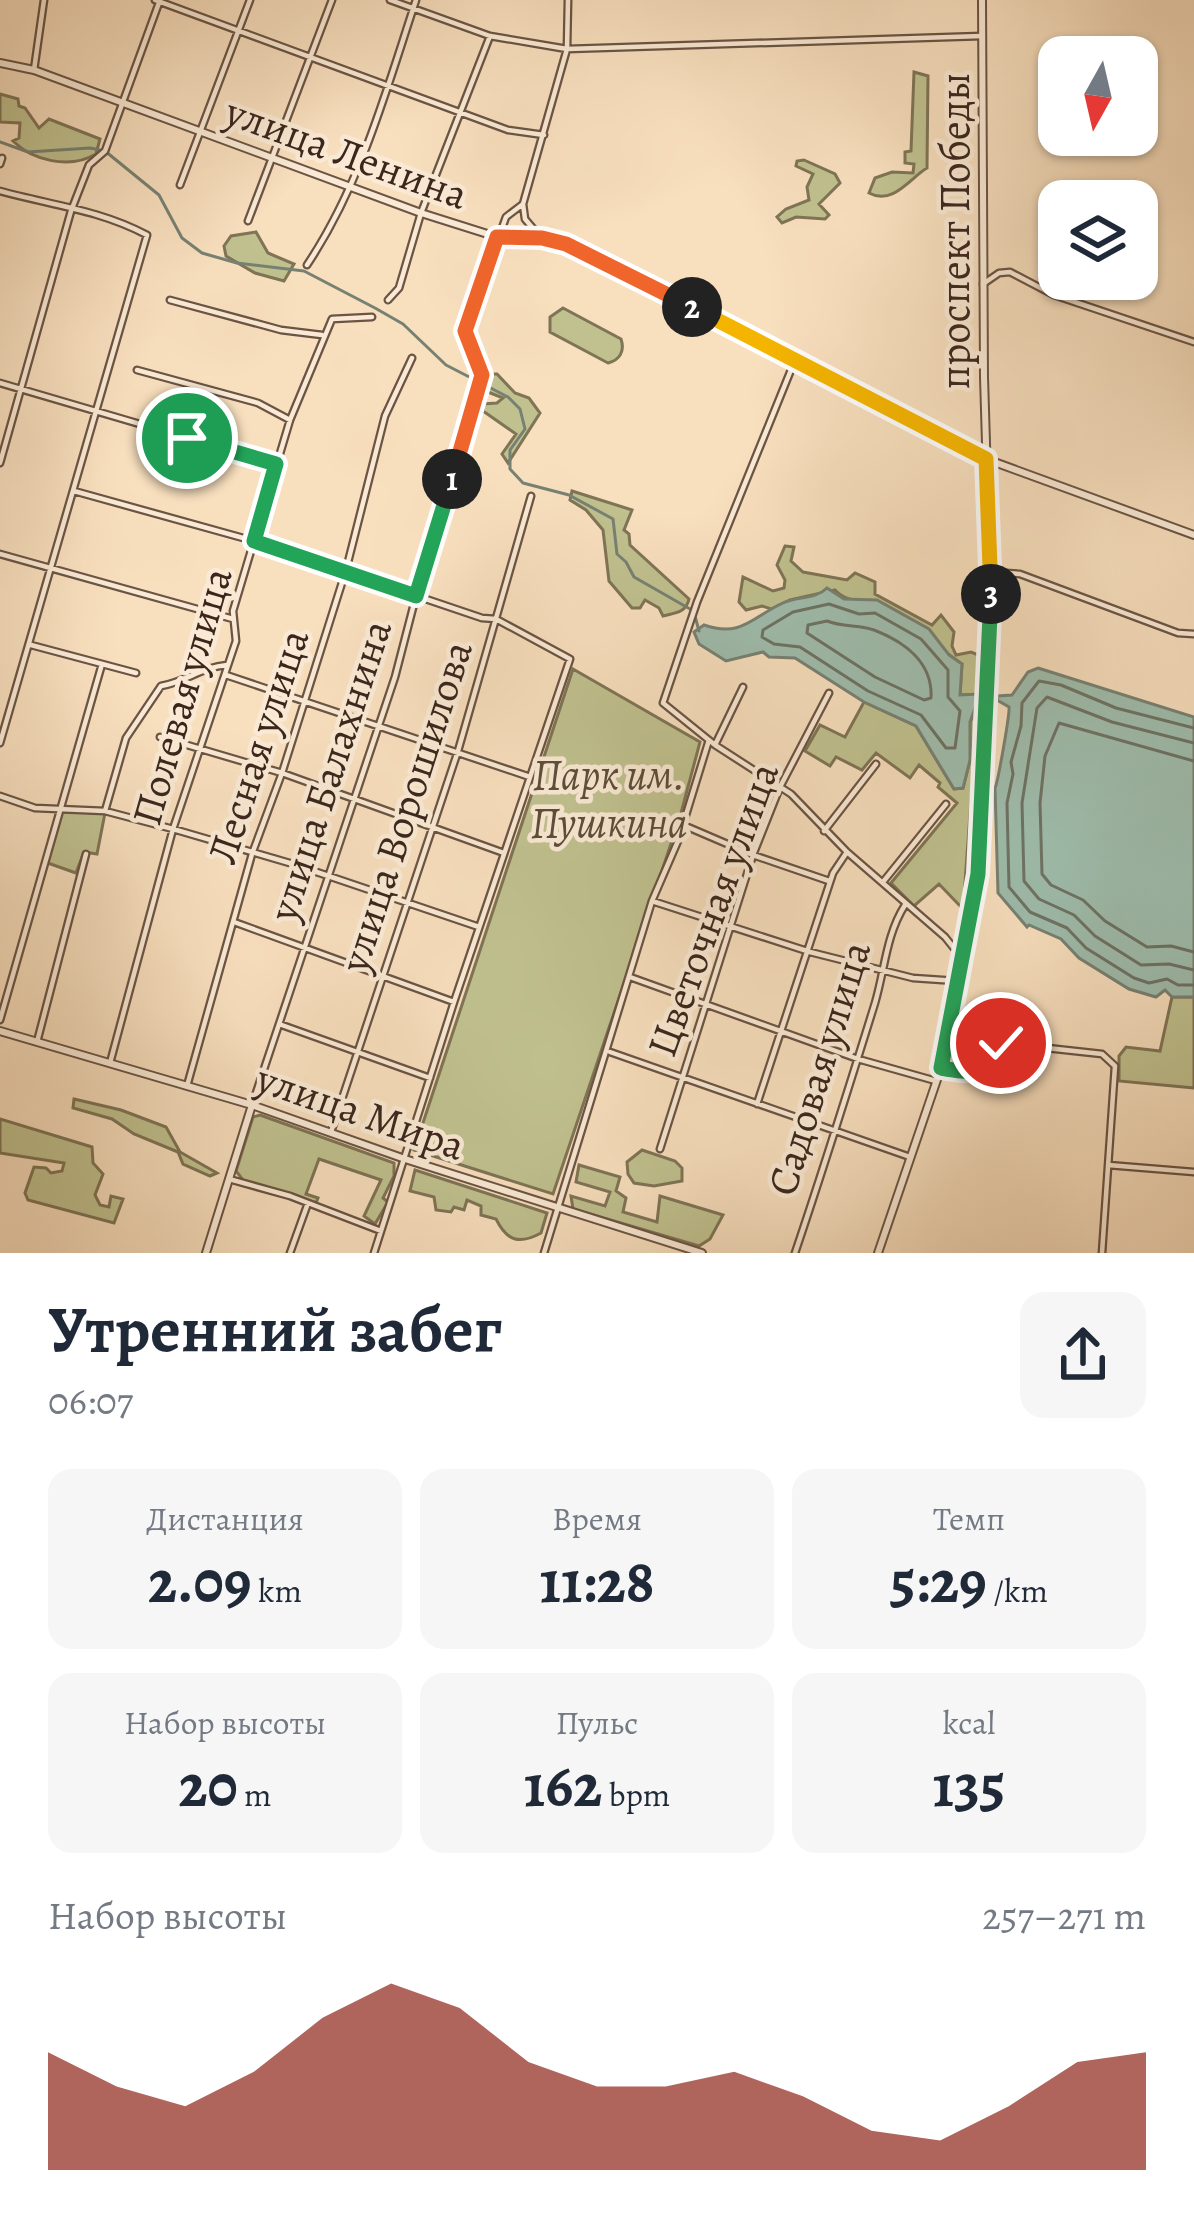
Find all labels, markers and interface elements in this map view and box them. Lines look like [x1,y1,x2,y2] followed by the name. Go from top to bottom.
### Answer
[1038,36,1158,156] north arrow
[1038,36,1158,300] map controls
[926,72,983,390] street label: проспект Победы
[217,82,477,223] street label: улица Ленина
[1038,180,1158,300] button: layers
[662,277,722,337] pin: 2
[684,284,700,329] text: 2
[136,387,238,489] pin
[154,405,220,471] icon: arrive
[422,449,482,509] pin: 1
[446,456,458,501] text: 1
[118,560,246,832] street label: Полевая улица
[961,564,1021,624] pin: 3
[984,571,998,616] text: 3
[254,612,405,929] street label: улица Балахнина
[193,621,322,871] street label: Лесная улица
[325,633,486,980] street label: улица Ворошилова
[530,746,688,851] park label: Парк им. Пушкина
[633,754,792,1064] street label: Цветочная улица
[753,934,884,1202] street label: Садовая улица
[950,992,1052,1094] pin
[968,1010,1034,1076] icon: check
[248,1049,473,1174] street label: улица Мира
[48,1284,502,1374] text: Утренний забег
[1020,1292,1146,1418] button: share
[48,1374,133,1427] text: 06:07
[146,1496,304,1541] text: Дистанция
[552,1496,642,1541] text: Время
[933,1496,1005,1541] text: Темп
[148,1541,252,1623] text: 2.09
[539,1541,655,1623] text: 11:28
[890,1541,987,1623] text: 5:29
[252,1568,302,1613] text: km
[987,1568,1048,1613] text: /km
[124,1700,326,1745] text: Набор высоты
[556,1700,638,1745] text: Пульс
[943,1700,995,1745] text: kcal
[178,1745,238,1827] text: 20
[524,1745,602,1827] text: 162
[933,1745,1005,1827] text: 135
[238,1772,272,1817] text: m
[602,1772,670,1817] text: bpm
[48,1889,287,1942] text: Набор высоты
[982,1889,1146,1942] text: 257–271 m

